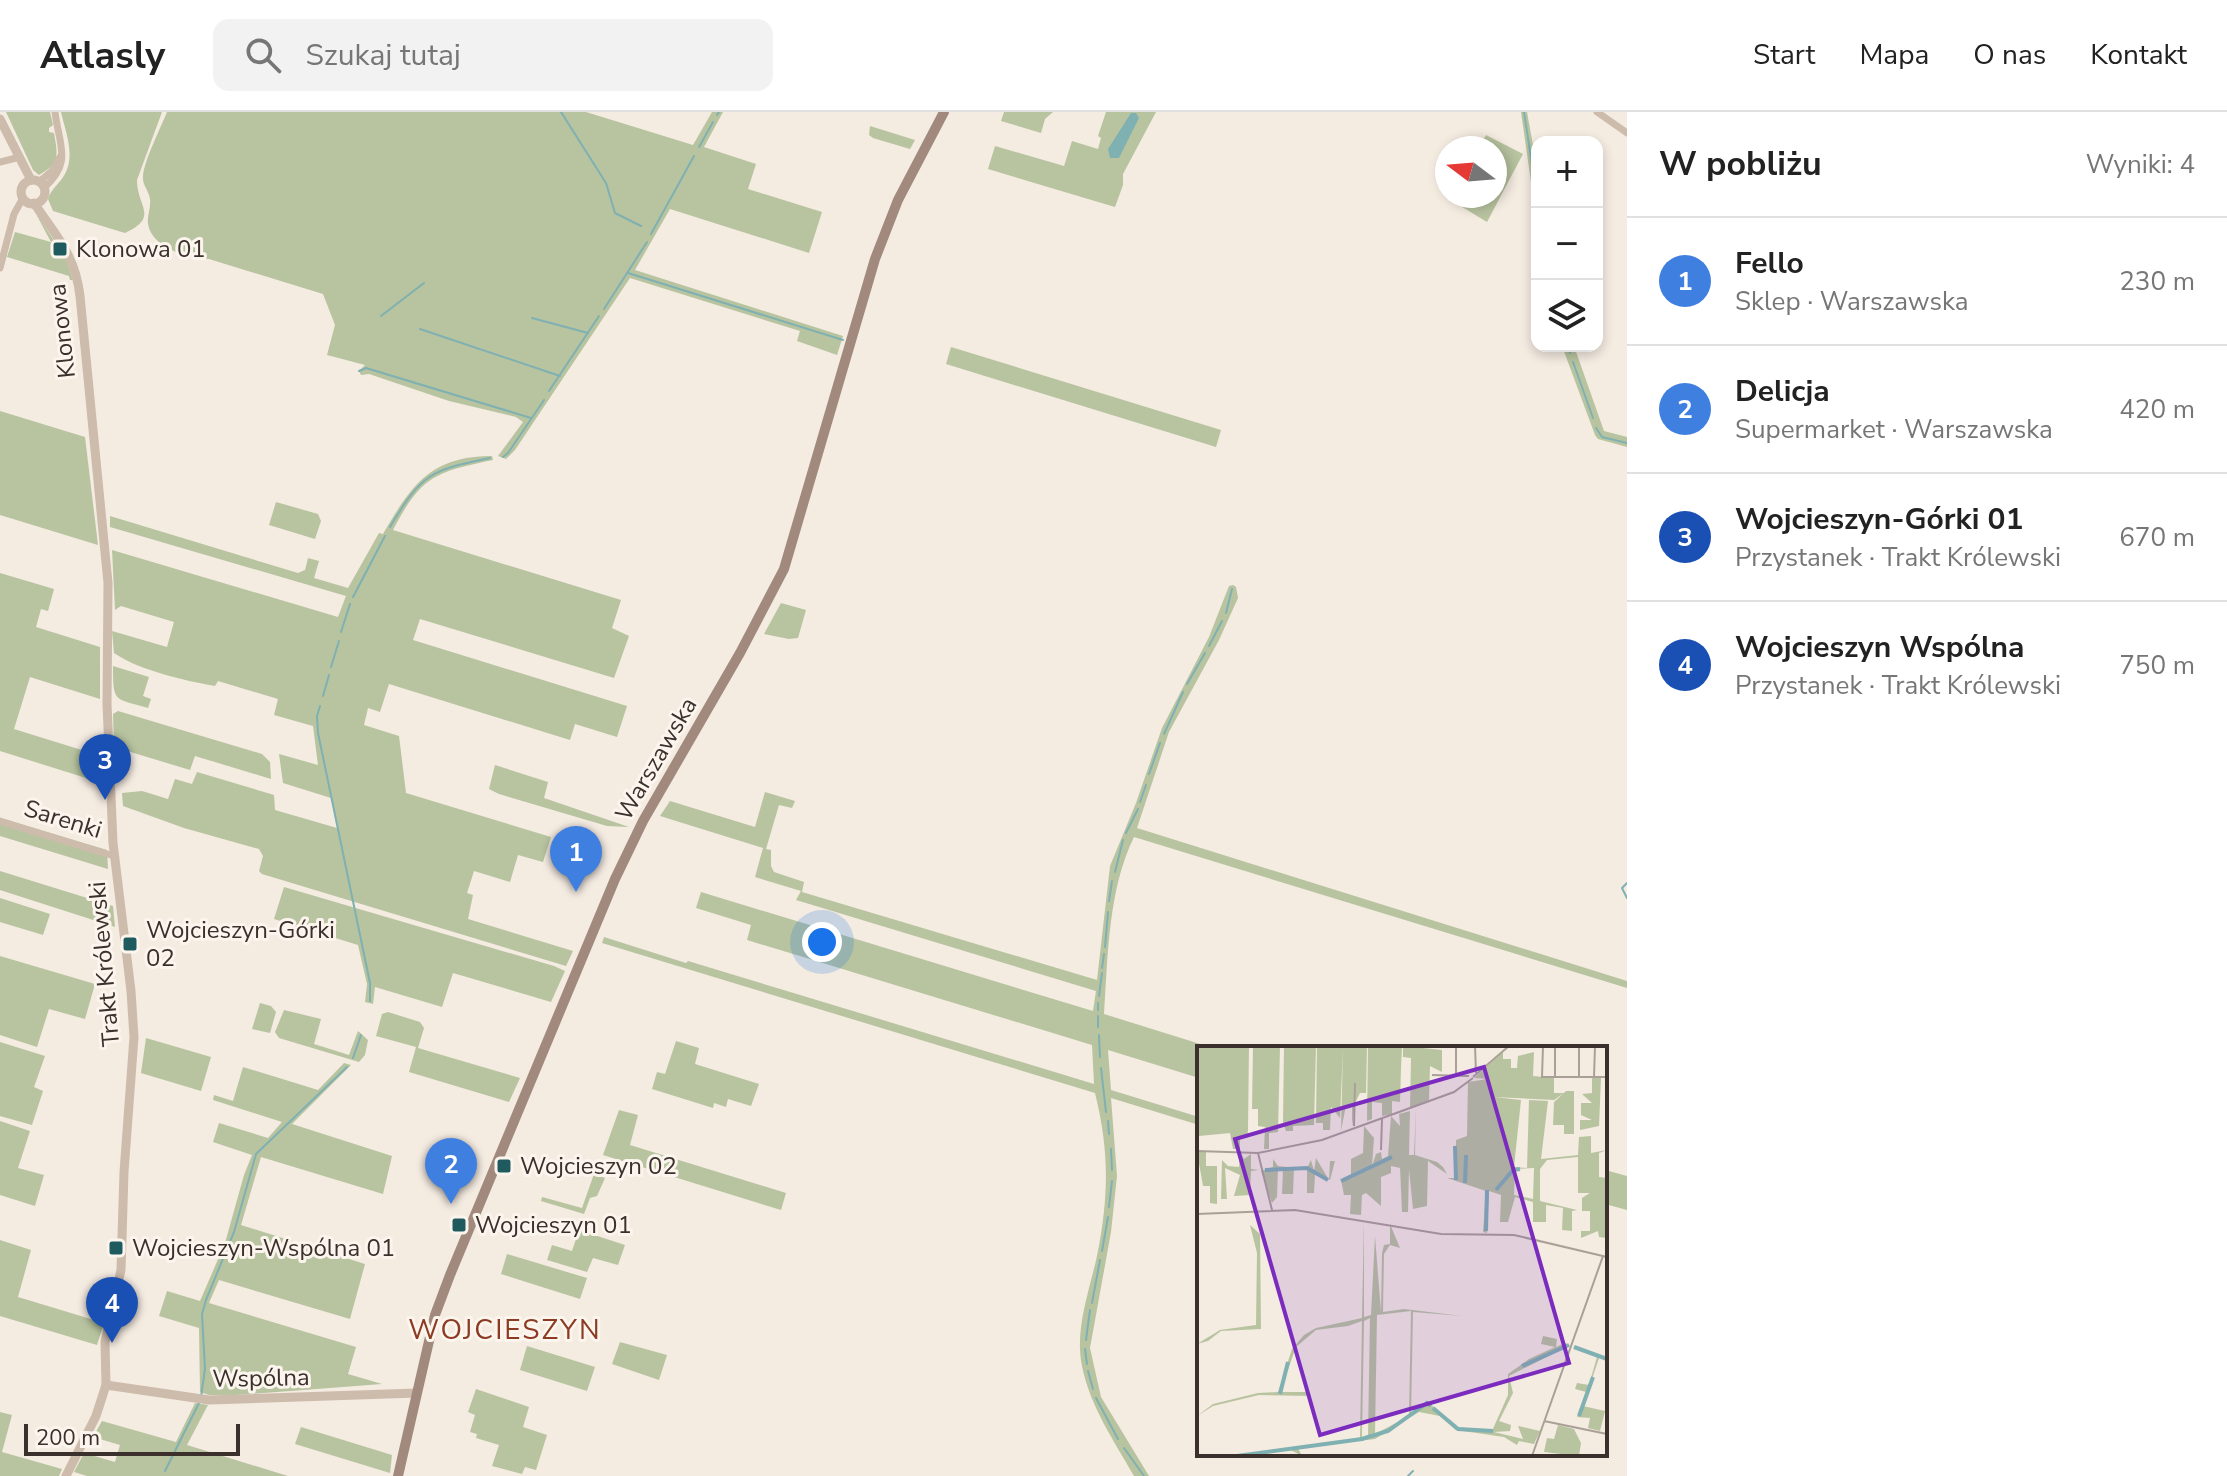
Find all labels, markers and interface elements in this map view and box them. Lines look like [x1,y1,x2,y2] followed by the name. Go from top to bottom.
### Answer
[213,19,773,91] search box
[40,30,165,81] text: Atlasly
[241,33,285,77] icon: search
[305,35,461,76] text: Szukaj tutaj
[1753,36,1815,74] text: Start
[1859,36,1929,74] text: Mapa
[1973,36,2046,74] text: O nas
[2090,36,2187,74] text: Kontakt
[1435,136,1507,208] north arrow
[1531,136,1603,352] map controls
[1531,136,1603,208] button: +
[1659,141,1822,187] text: W pobliżu
[2086,147,2195,182] text: Wyniki: 4
[1531,208,1603,280] button: −
[76,233,206,265] place label: Klonowa 01
[51,240,69,258] marker: Klonowa 01
[1735,243,1804,284] text: Fello
[1677,264,1693,299] text: 1
[2119,264,2195,299] text: 230 m
[1531,280,1603,352] button: layers
[41,282,83,380] street label: Klonowa
[1735,284,1969,319] text: Sklep · Warszawska
[1735,371,1830,412] text: Delicja
[1677,392,1693,427] text: 2
[2119,392,2195,427] text: 420 m
[1735,412,2053,447] text: Supermarket · Warszawska
[1735,499,2023,540] text: Wojcieszyn-Górki 01
[1677,520,1693,555] text: 3
[2119,520,2195,555] text: 670 m
[1735,540,2061,575] text: Przystanek · Trakt Królewski
[1735,627,2024,668] text: Wojcieszyn Wspólna
[1677,648,1693,683] text: 4
[2119,648,2195,683] text: 750 m
[1735,668,2061,703] text: Przystanek · Trakt Królewski
[608,692,704,826] street label: Warszawska
[79,734,131,800] pin: 3
[20,792,106,846] street label: Sarenki
[550,826,602,892] pin: 1
[81,880,127,1048] street label: Trakt Królewski
[146,914,335,974] place label: Wojcieszyn-Górki 02
[802,922,842,962] your location
[121,935,139,953] marker: Wojcieszyn-Górki 02
[1197,1046,1607,1456] inset map
[425,1138,477,1204] pin: 2
[520,1150,677,1182] place label: Wojcieszyn 02
[495,1157,513,1175] marker: Wojcieszyn 02
[475,1209,632,1241] place label: Wojcieszyn 01
[450,1216,468,1234] marker: Wojcieszyn 01
[132,1232,395,1264] place label: Wojcieszyn-Wspólna 01
[107,1239,125,1257] marker: Wojcieszyn-Wspólna 01
[86,1277,138,1343] pin: 4
[408,1311,602,1349] district label: WOJCIESZYN
[212,1361,310,1395] street label: Wspólna
[24,1420,240,1456] scale bar
[36,1423,100,1453] text: 200 m

